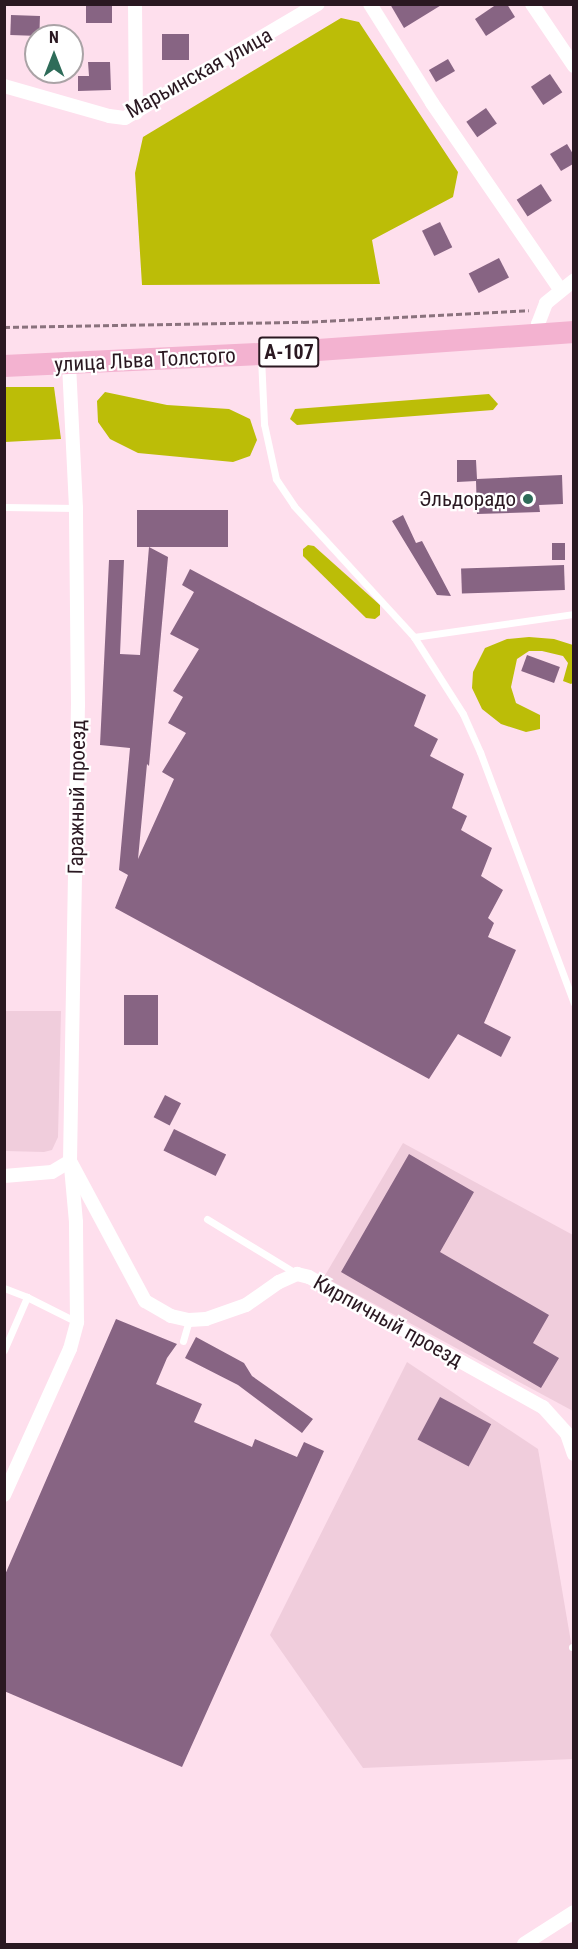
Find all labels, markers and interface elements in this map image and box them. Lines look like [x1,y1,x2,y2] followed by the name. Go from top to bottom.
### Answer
[121,22,277,124] street label: Марьинская улица
[24,24,84,84] north arrow
[49,28,59,47] text: N
[258,335,320,369] road number: А-107
[53,343,237,377] street label: улица Льва Толстого
[419,486,516,512] place label: Эльдорадо
[521,492,535,506] marker: Эльдорадо
[63,719,91,875] street label: Гаражный проезд
[309,1270,467,1372] street label: Кирпичный проезд

